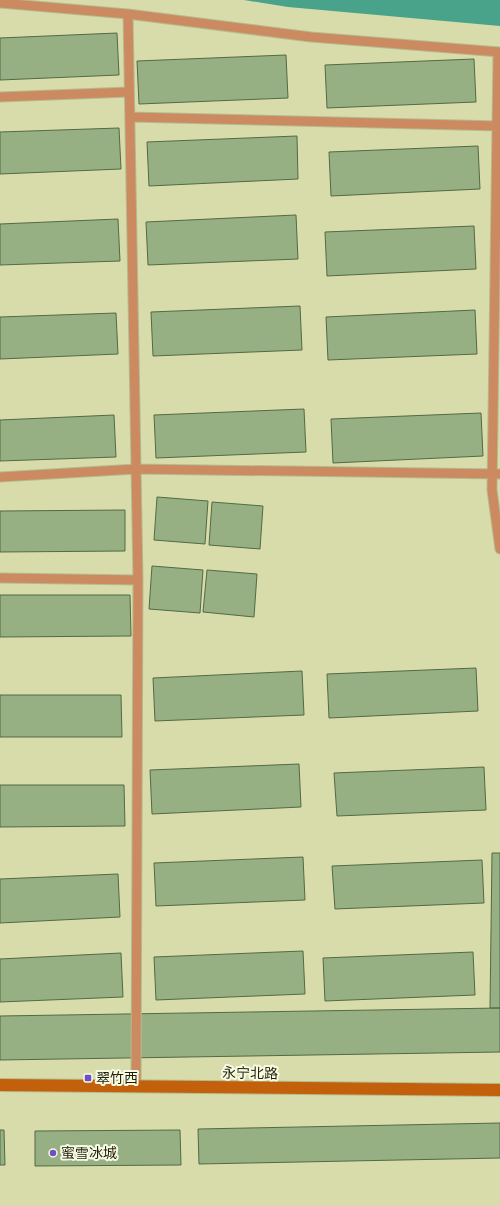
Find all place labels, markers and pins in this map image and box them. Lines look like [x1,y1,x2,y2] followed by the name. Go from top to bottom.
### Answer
[96,1069,138,1089] place label: 翠竹西
[83,1073,93,1083] marker: 翠竹西
[61,1144,117,1164] place label: 蜜雪冰城
[48,1148,58,1158] marker: 蜜雪冰城

